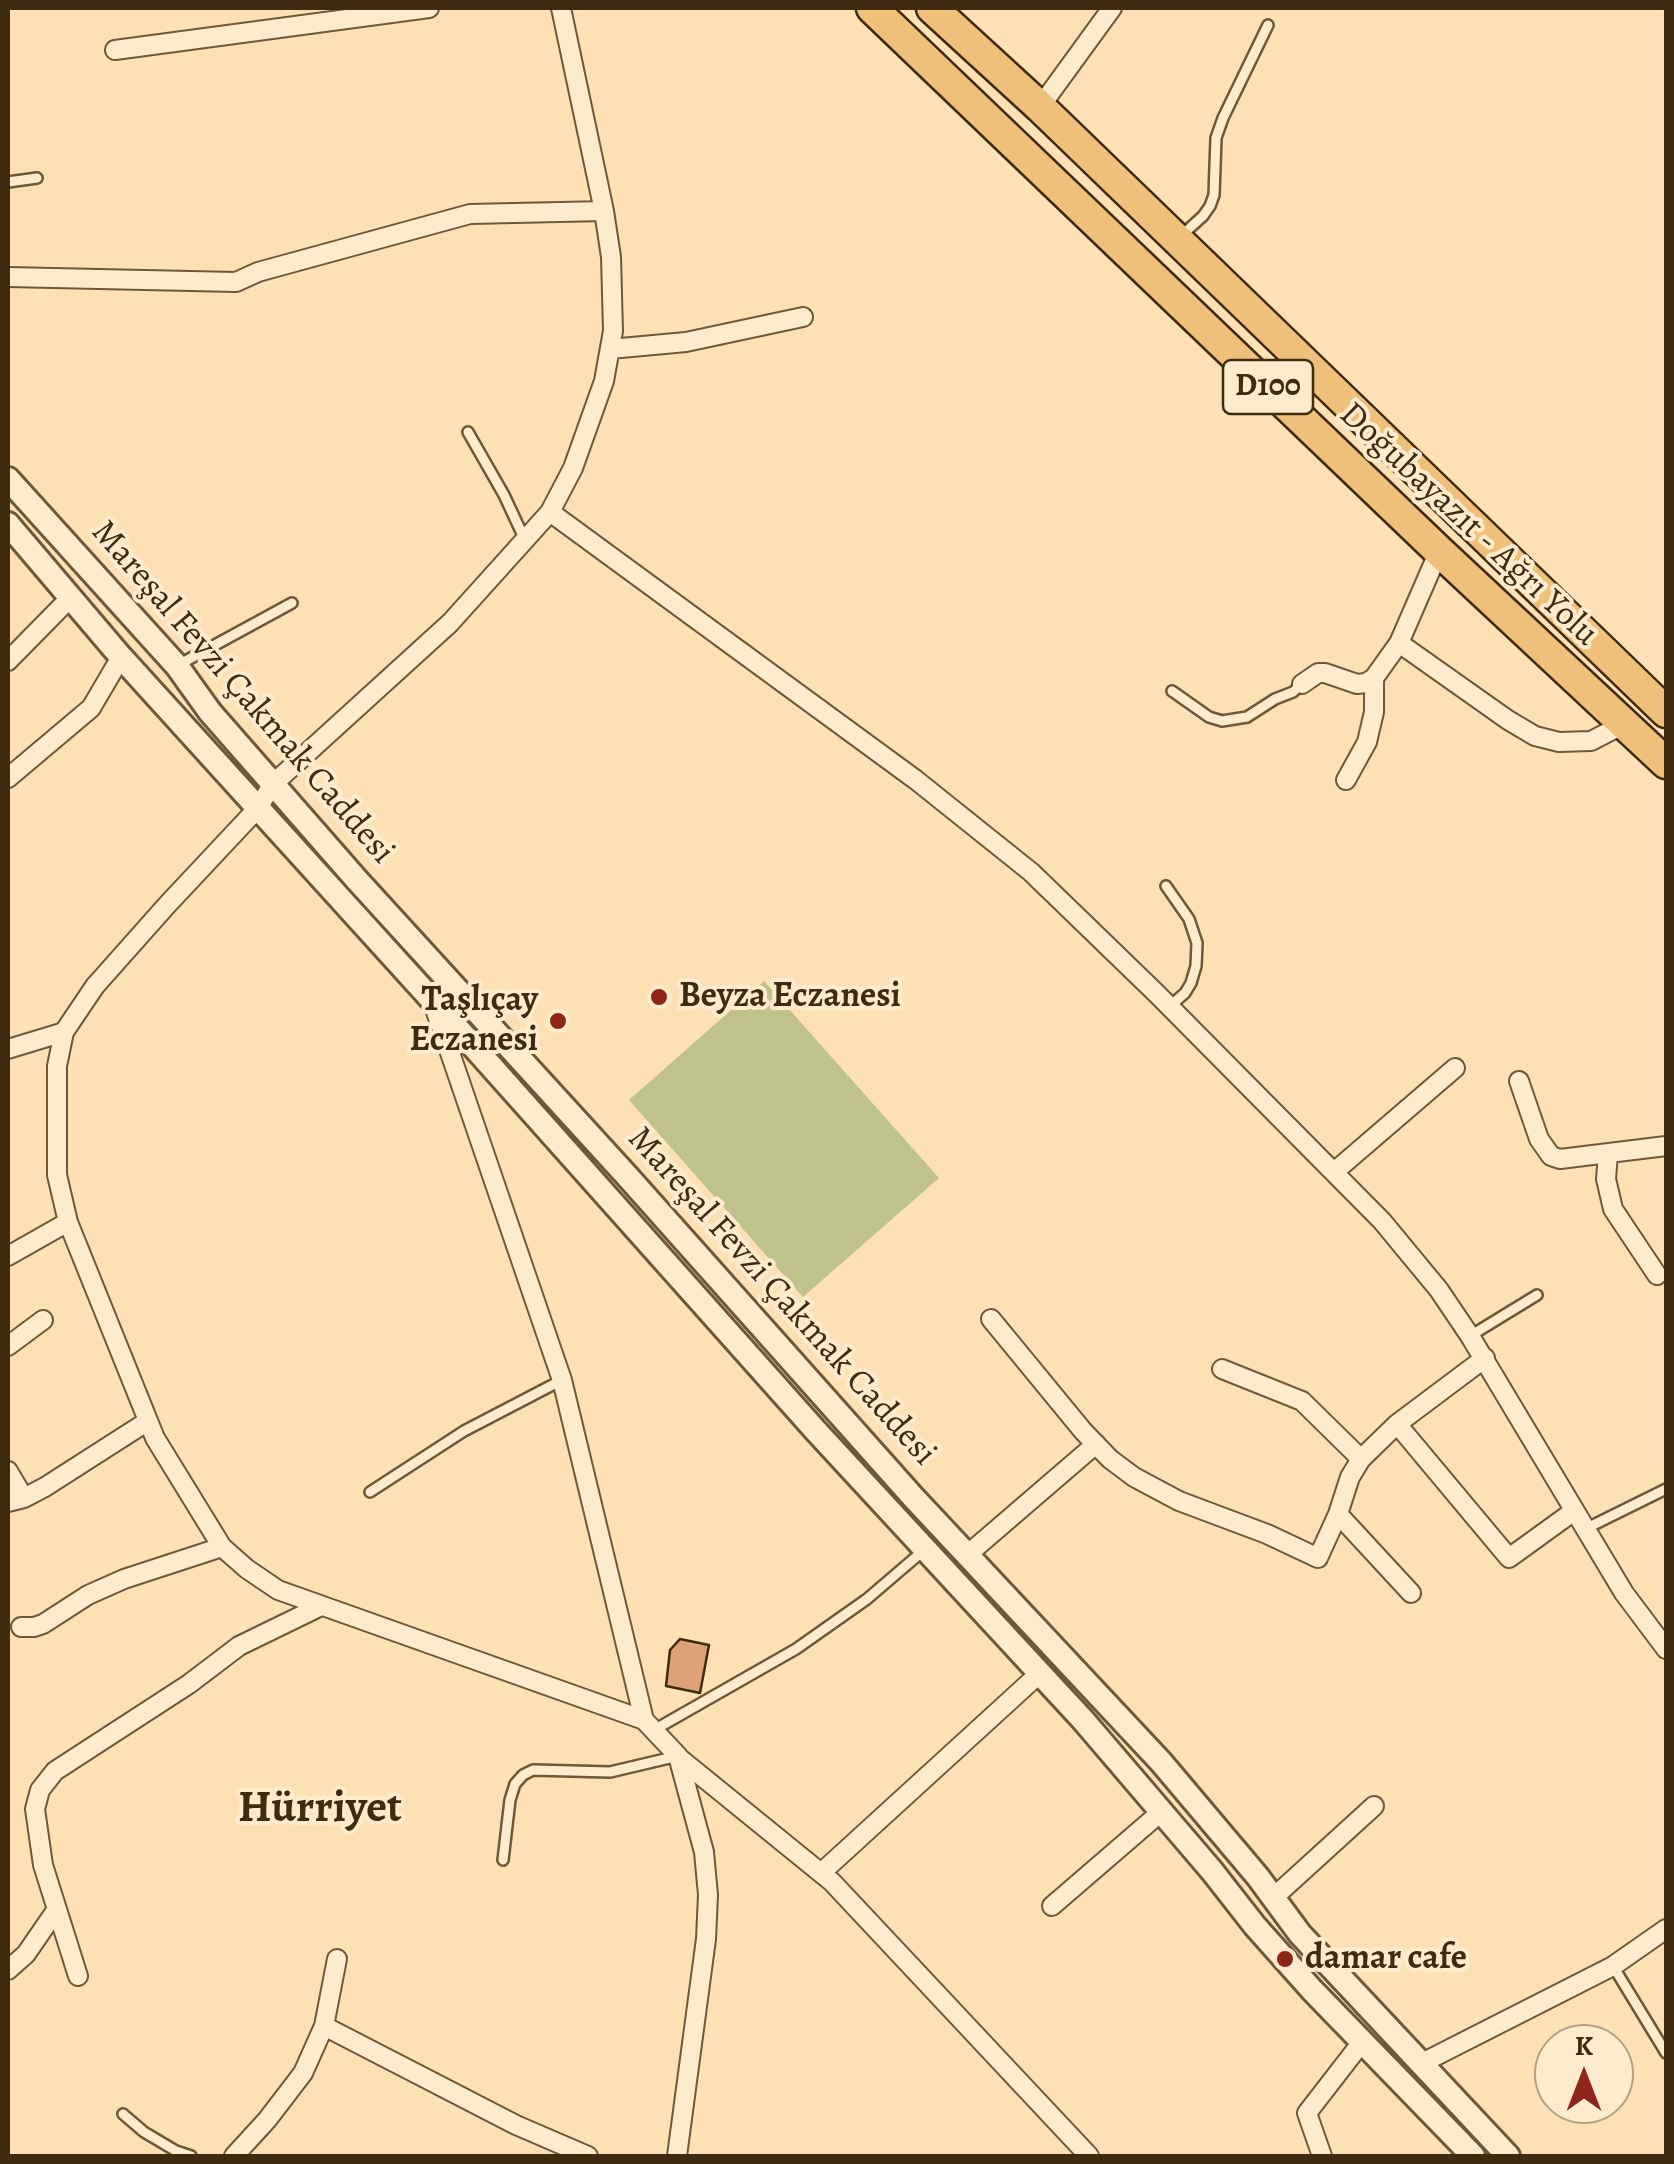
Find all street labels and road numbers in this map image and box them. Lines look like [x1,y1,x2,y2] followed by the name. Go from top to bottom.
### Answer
[1223,360,1313,414] road number: D100
[1330,394,1606,656] street label: Doğubayazıt - Ağrı Yolu
[81,513,403,873] street label: Mareşal Fevzi Çakmak Caddesi
[618,1119,944,1475] street label: Mareşal Fevzi Çakmak Caddesi

